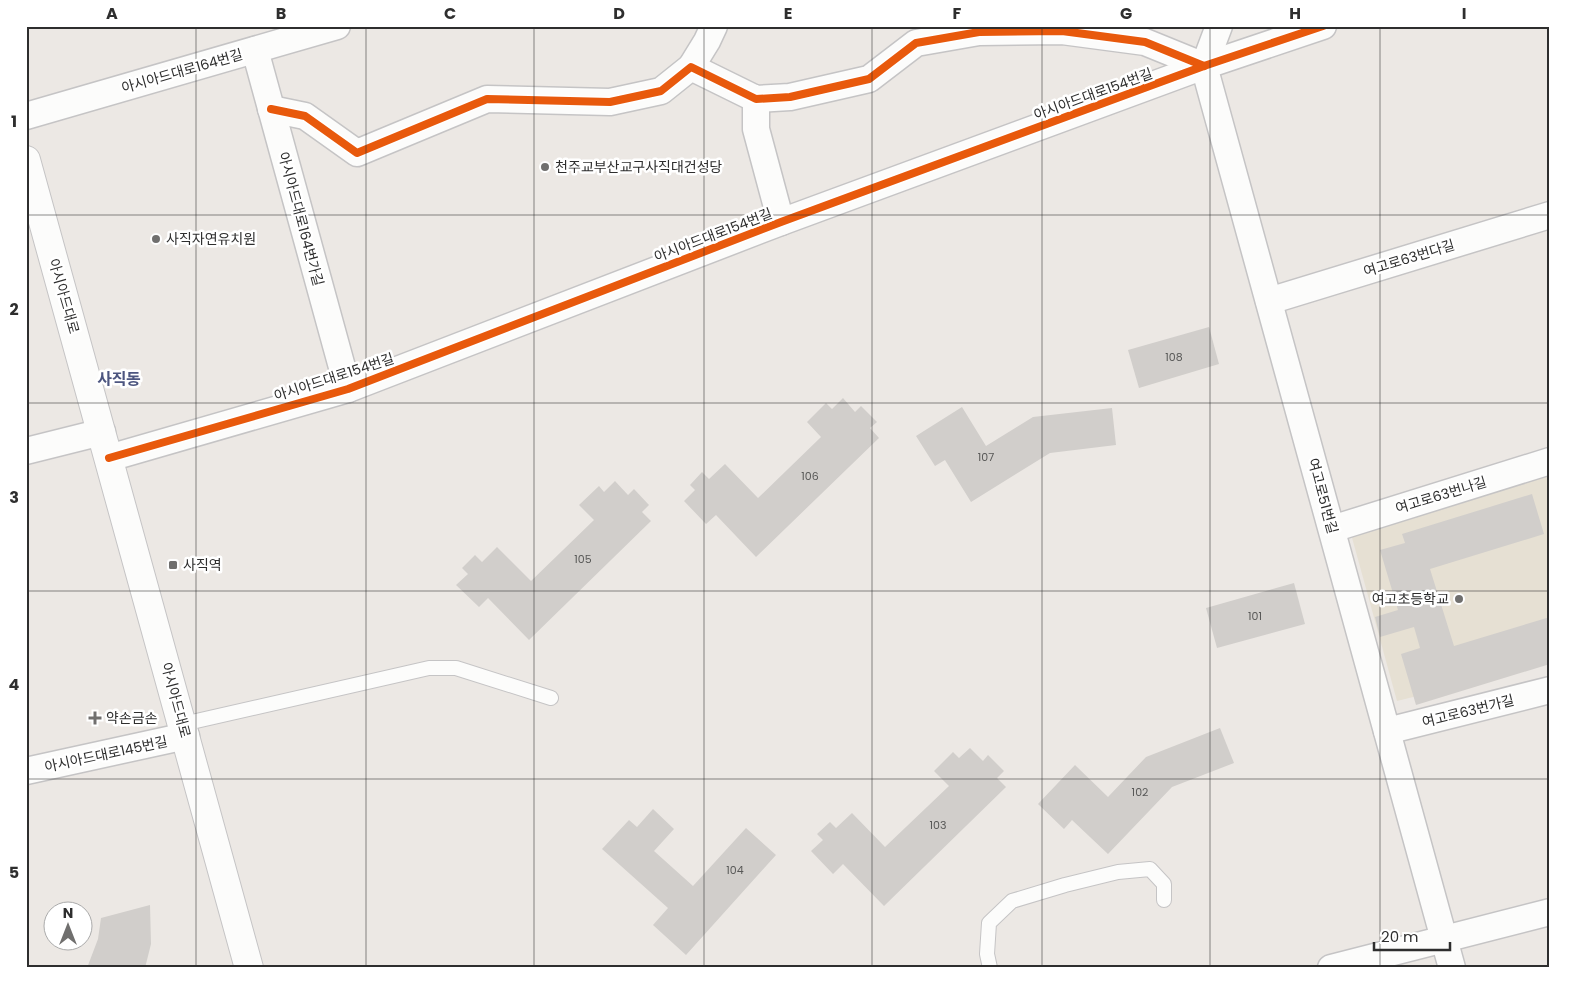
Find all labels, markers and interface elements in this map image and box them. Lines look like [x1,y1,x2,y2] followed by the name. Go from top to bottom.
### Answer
[106,2,118,25] text: A
[276,2,286,25] text: B
[444,2,456,25] text: C
[613,2,625,25] text: D
[784,2,792,25] text: E
[953,2,962,25] text: F
[1120,2,1132,25] text: G
[1289,2,1301,25] text: H
[1462,2,1466,25] text: I
[119,44,245,98] street label: 아시아드대로164번길
[1031,63,1155,125] street label: 아시아드대로154번길
[11,110,17,133] text: 1
[273,150,329,288] street label: 아시아드대로164번가길
[555,157,723,177] place label: 천주교부산교구사직대건성당
[539,161,551,173] marker: 천주교부산교구사직대건성당
[651,203,775,267] street label: 아시아드대로154번길
[166,229,256,249] place label: 사직자연유치원
[150,233,162,245] marker: 사직자연유치원
[1361,235,1457,281] street label: 여고로63번다길
[44,256,84,336] street label: 아시아드대로
[9,298,19,321] text: 2
[271,348,397,406] street label: 아시아드대로154번길
[1165,349,1183,365] house number: 108
[97,368,141,391] district label: 사직동
[978,449,994,465] house number: 107
[1303,456,1343,536] street label: 여고로51번길
[801,468,819,484] house number: 106
[1393,472,1489,518] street label: 여고로63번나길
[9,486,19,509] text: 3
[574,551,592,567] house number: 105
[183,555,222,575] place label: 사직역
[167,559,179,571] marker: 사직역
[1372,589,1449,609] place label: 여고초등학교
[1453,593,1465,605] marker: 여고초등학교
[1248,608,1262,624] house number: 101
[156,660,196,740] street label: 아시아드대로
[9,673,20,696] text: 4
[1420,690,1516,732] street label: 여고로63번가길
[106,708,158,728] place label: 약손금손
[88,711,102,725] marker: 약손금손
[43,731,169,777] street label: 아시아드대로145번길
[1132,784,1148,800] house number: 102
[930,817,946,833] house number: 103
[9,861,19,884] text: 5
[726,862,744,878] house number: 104
[42,902,92,952] north arrow
[63,903,73,923] text: N
[1374,919,1450,951] scale bar
[1381,926,1419,947] text: 20 m

